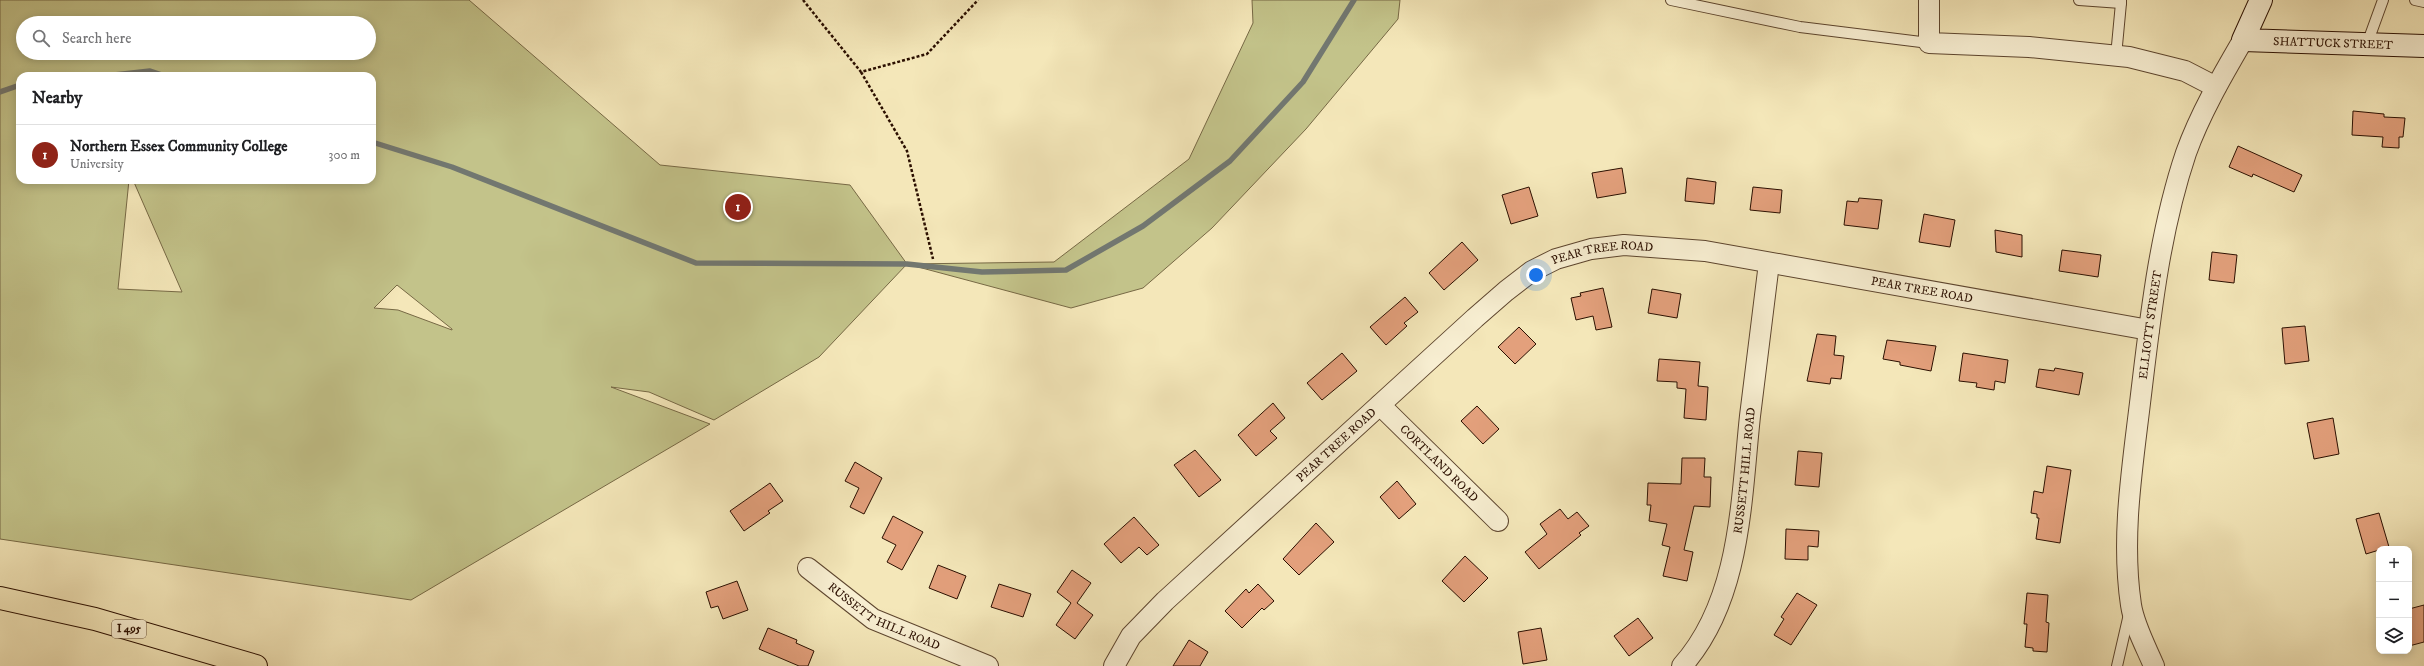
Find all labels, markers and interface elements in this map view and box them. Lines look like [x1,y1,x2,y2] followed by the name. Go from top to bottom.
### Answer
[16,16,376,60] search box
[30,27,52,49] icon: search
[62,29,131,48] text: Search here
[2273,34,2393,52] street label: SHATTUCK STREET
[32,87,82,109] text: Nearby
[70,137,287,156] text: Northern Essex Community College
[43,147,47,163] text: 1
[329,147,360,163] text: 300 m
[70,156,124,172] text: University
[725,192,751,222] pin: 1
[1549,237,1654,268] street label: PEAR TREE ROAD
[1526,265,1546,285] your location
[2135,269,2165,380] street label: ELLIOTT STREET
[1870,273,1974,306] street label: PEAR TREE ROAD
[1293,404,1379,485] street label: PEAR TREE ROAD
[1730,406,1758,535] street label: RUSSETT HILL ROAD
[1397,421,1482,505] street label: CORTLAND ROAD
[2376,546,2412,654] map controls
[2376,546,2412,582] button: +
[825,579,942,653] street label: RUSSETT HILL ROAD
[2376,582,2412,618] button: −
[2376,618,2412,654] button: layers
[112,620,146,638] road number: I 495

